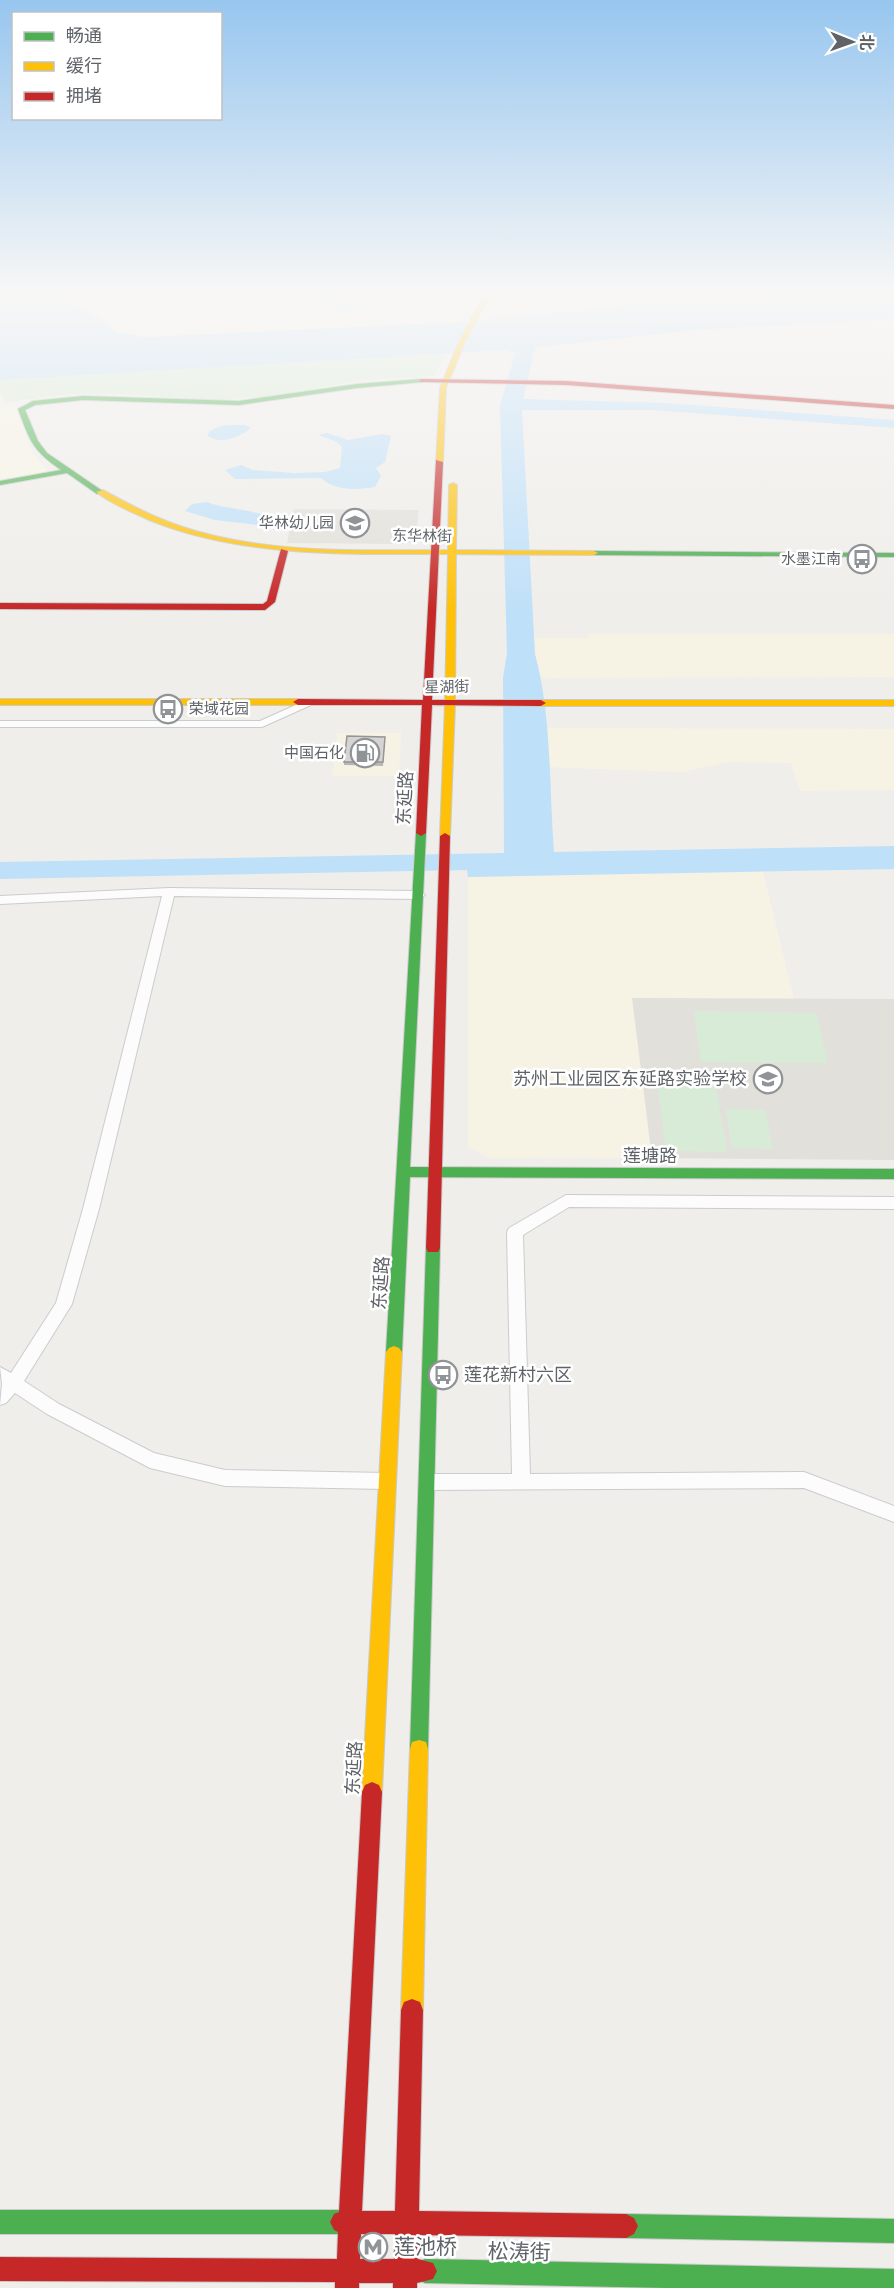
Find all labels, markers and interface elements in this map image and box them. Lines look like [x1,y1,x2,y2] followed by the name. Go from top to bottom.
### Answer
[12,12,222,120] legend
[822,12,882,72] north arrow
[66,24,102,46] text: 畅通
[857,34,877,50] text: 北
[66,54,102,76] text: 缓行
[66,84,102,106] text: 拥堵
[339,507,371,539] school or university icon: 华林幼儿园
[259,513,334,531] place label: 华林幼儿园
[392,525,452,545] street label: 东华林街
[846,543,878,575] bus stop icon: 水墨江南
[781,549,841,567] place label: 水墨江南
[424,677,470,695] street label: 星湖街
[152,693,184,725] bus stop icon: 荣域花园
[189,699,249,717] place label: 荣域花园
[349,737,381,769] fuel station icon: 中国石化
[284,743,344,761] place label: 中国石化
[392,770,416,825] street label: 东延路
[752,1063,784,1095] school or university icon: 苏州工业园区东延路实验学校
[513,1067,747,1089] place label: 苏州工业园区东延路实验学校
[623,1144,677,1166] street label: 莲塘路
[367,1255,393,1311] street label: 东延路
[427,1359,459,1391] bus stop icon: 莲花新村六区
[464,1363,572,1385] place label: 莲花新村六区
[341,1740,365,1795] street label: 东延路
[357,2231,389,2263] metro station icon: 莲池桥
[394,2233,457,2259] place label: 莲池桥
[487,2237,551,2265] street label: 松涛街

